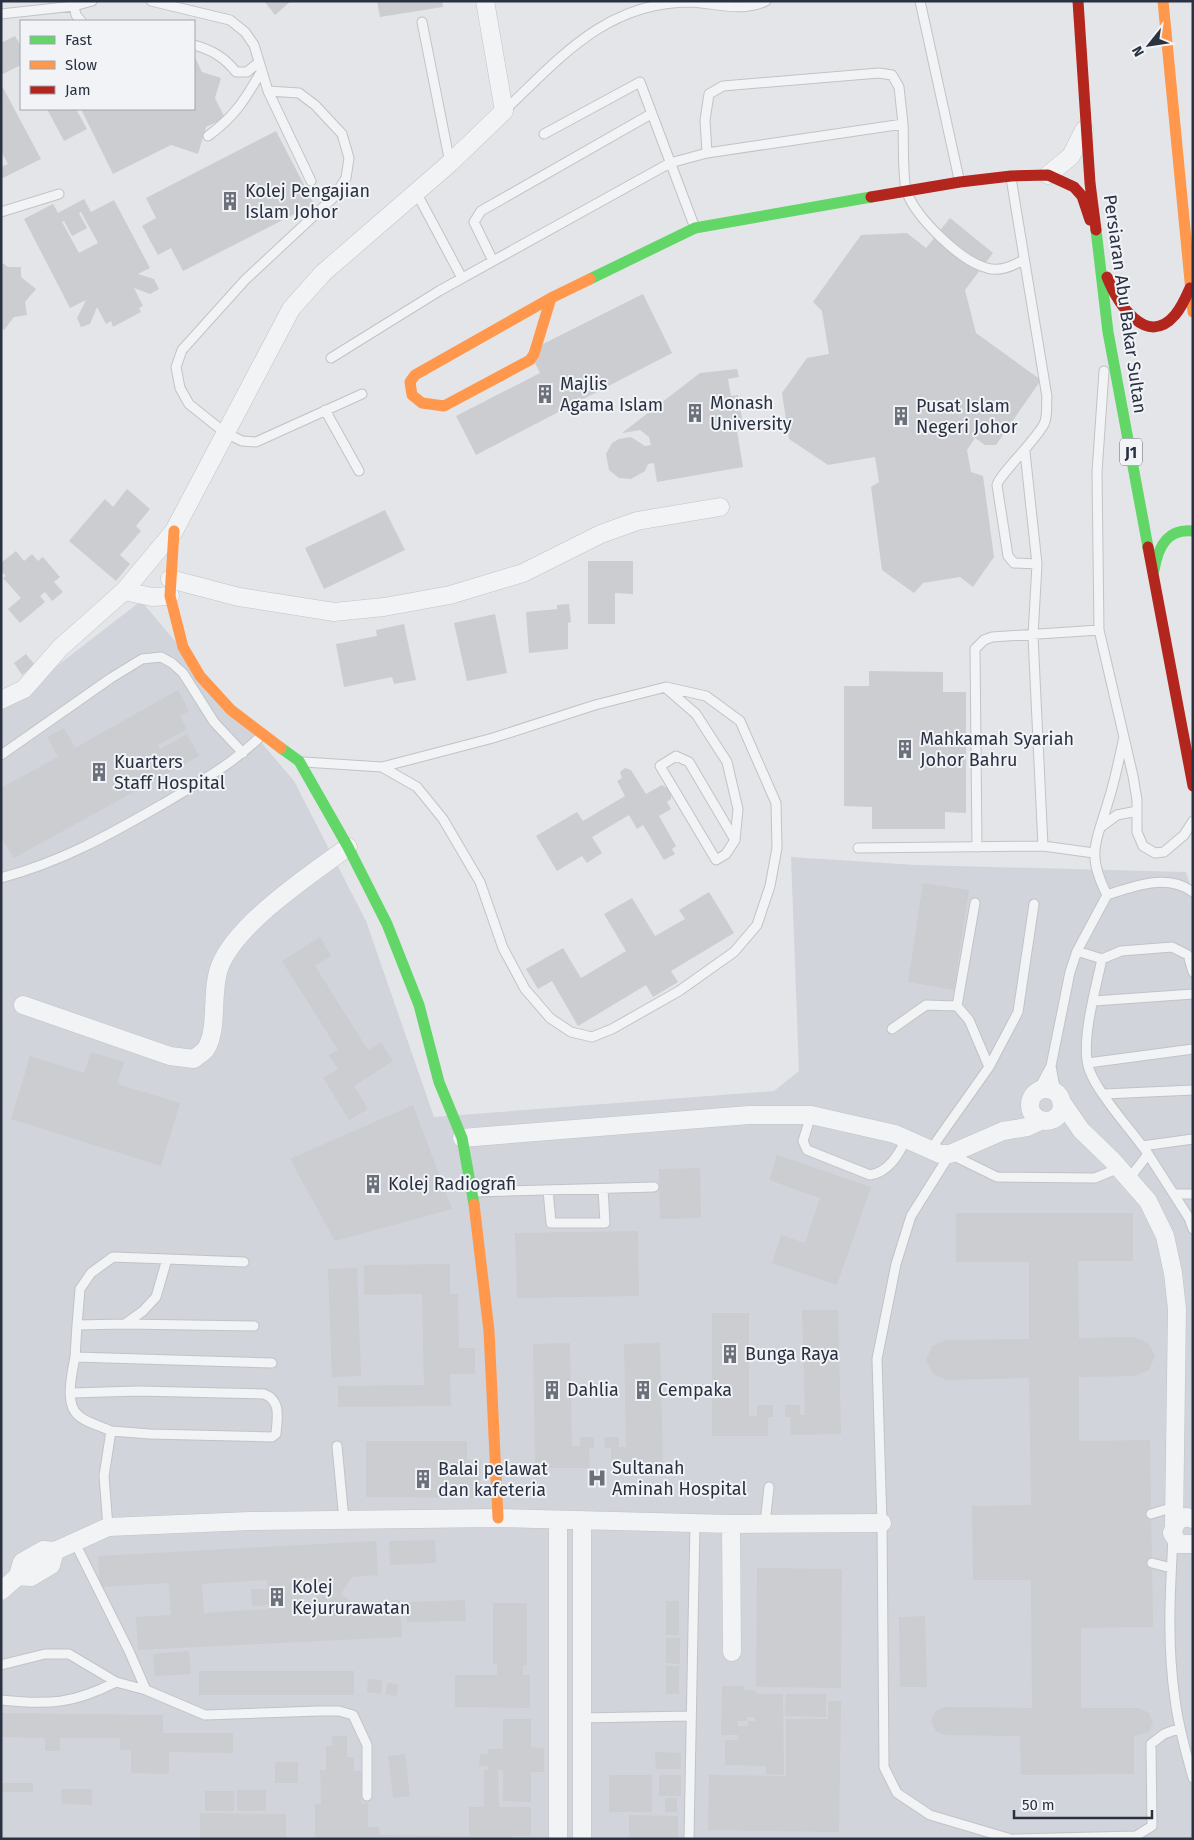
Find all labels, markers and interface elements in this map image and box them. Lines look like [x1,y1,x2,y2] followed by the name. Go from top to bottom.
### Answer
[20,20,195,110] legend
[1124,20,1174,70] north arrow
[65,31,92,49] text: Fast
[1128,43,1148,60] text: N
[65,56,97,74] text: Slow
[65,81,91,99] text: Jam
[245,180,370,223] place label: Kolej Pengajian Islam Johor
[219,190,241,212] building icon: Kolej Pengajian Islam Johor
[1099,193,1151,415] street label: Persiaran Abu Bakar Sultan
[560,373,663,416] place label: Majlis Agama Islam
[534,383,556,405] building icon: Majlis Agama Islam
[710,392,792,435] place label: Monash University
[916,395,1018,438] place label: Pusat Islam Negeri Johor
[684,402,706,424] building icon: Monash University
[890,405,912,427] building icon: Pusat Islam Negeri Johor
[1120,438,1142,466] road number: J1
[920,728,1074,771] place label: Mahkamah Syariah Johor Bahru
[894,738,916,760] building icon: Mahkamah Syariah Johor Bahru
[114,751,225,794] place label: Kuarters Staff Hospital
[88,761,110,783] building icon: Kuarters Staff Hospital
[362,1173,384,1195] building icon: Kolej Radiografi
[388,1173,516,1195] place label: Kolej Radiografi
[719,1343,741,1365] building icon: Bunga Raya
[745,1343,839,1365] place label: Bunga Raya
[541,1379,563,1401] building icon: Dahlia
[567,1379,619,1401] place label: Dahlia
[632,1379,654,1401] building icon: Cempaka
[658,1379,732,1401] place label: Cempaka
[612,1457,747,1500] place label: Sultanah Aminah Hospital
[438,1458,548,1501] place label: Balai pelawat dan kafeteria
[586,1467,608,1489] hospital icon: Sultanah Aminah Hospital
[412,1468,434,1490] building icon: Balai pelawat dan kafeteria
[292,1576,410,1619] place label: Kolej Kejururawatan
[266,1586,288,1608] building icon: Kolej Kejururawatan
[1014,1788,1152,1820] scale bar
[1022,1796,1055,1814] text: 50 m

